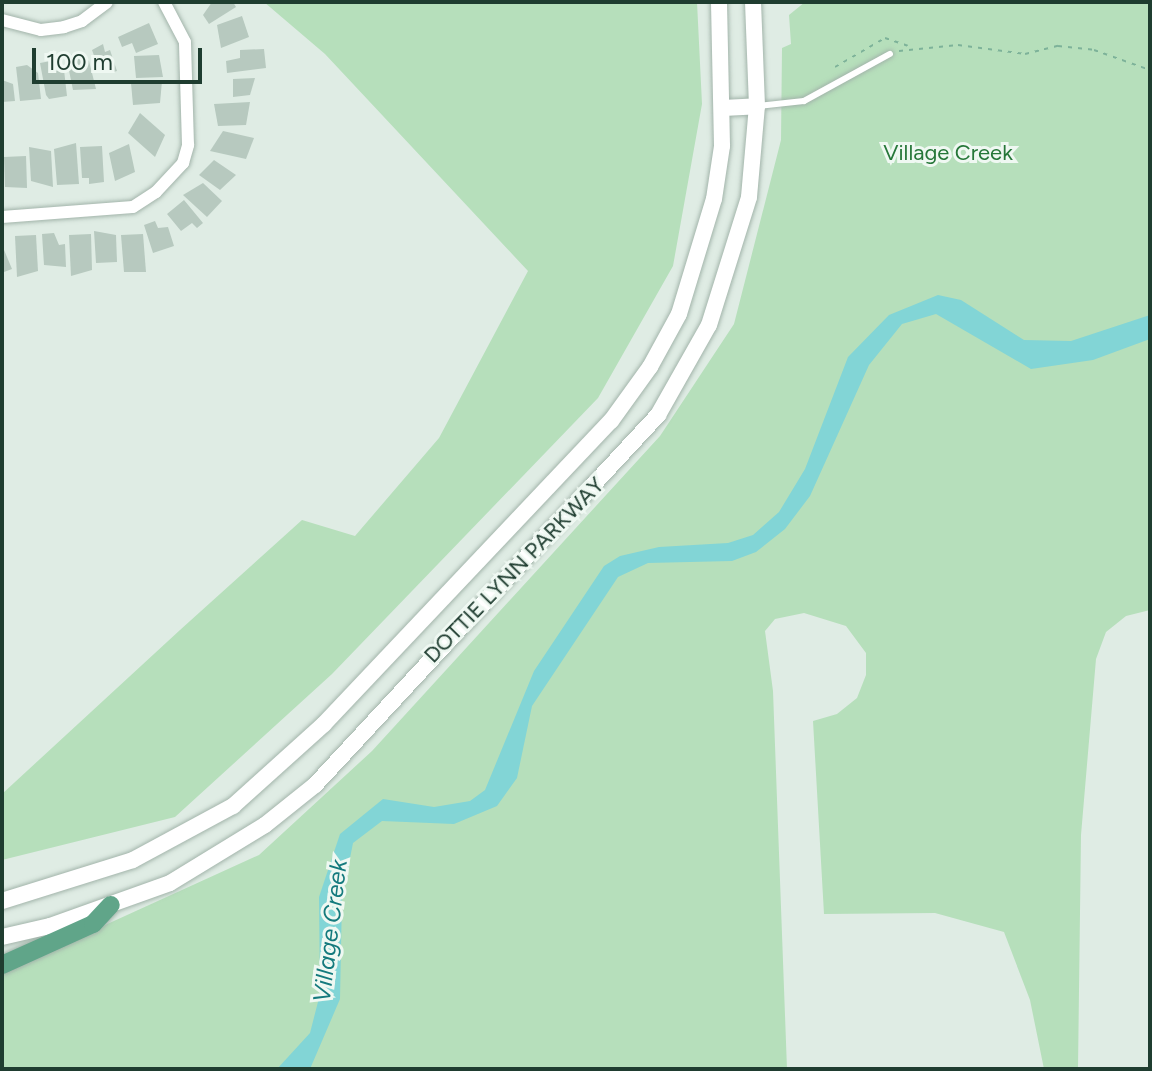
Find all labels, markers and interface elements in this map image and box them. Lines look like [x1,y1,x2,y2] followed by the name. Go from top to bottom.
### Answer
[36,32,206,82] scale bar
[46,47,113,76] text: 100 m
[883,140,1013,166] park label: Village Creek
[418,472,610,668] street label: DOTTIE LYNN PARKWAY
[307,858,353,1004] water label: Village Creek

